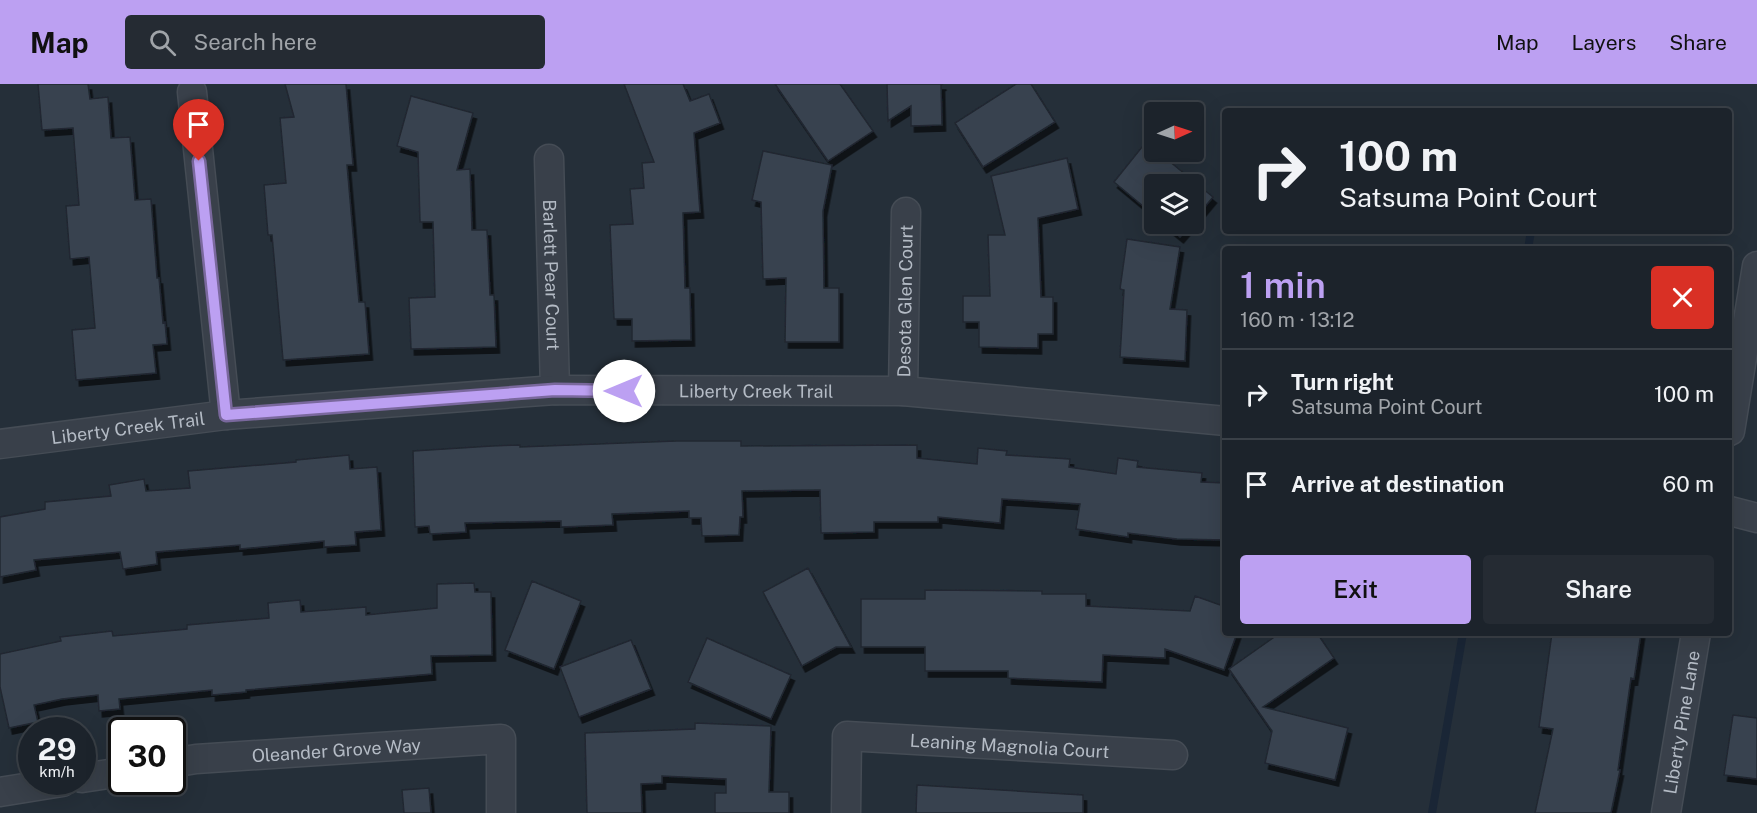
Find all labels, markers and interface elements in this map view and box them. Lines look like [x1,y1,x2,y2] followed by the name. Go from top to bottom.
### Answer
[125,15,545,69] search box
[30,26,89,59] text: Map
[146,26,179,59] icon: search
[194,29,317,55] text: Search here
[1496,30,1539,55] text: Map
[1572,30,1636,55] text: Layers
[1669,30,1727,55] text: Share
[173,99,224,161] pin
[1144,102,1204,162] north arrow
[1144,102,1204,234] map controls
[182,108,215,141] icon: arrive
[1339,131,1458,180] text: 100 m
[1240,132,1318,210] icon: right
[1144,174,1204,234] button: layers
[1339,181,1598,213] text: Satsuma Point Court
[540,199,564,351] street label: Barlett Pear Court
[893,224,916,378] street label: Desota Glen Court
[1240,264,1326,306] text: 1 min
[1651,266,1714,329] button: close
[1240,308,1354,332] text: 160 m · 13:12
[592,359,656,423] position arrow
[1291,369,1394,395] text: Turn right
[1240,378,1273,411] icon: right
[679,380,834,401] street label: Liberty Creek Trail
[1654,381,1714,407] text: 100 m
[1291,395,1483,419] text: Satsuma Point Court
[50,407,206,448] street label: Liberty Creek Trail
[1240,468,1273,501] icon: arrive
[1291,471,1504,497] text: Arrive at destination
[1663,471,1714,497] text: 60 m
[1240,555,1471,624] button: Exit
[1483,555,1714,624] button: Share
[1659,649,1703,796] street label: Liberty Pine Lane
[108,717,186,795] speed limit sign: 30
[909,729,1110,762] street label: Leaning Magnolia Court
[38,731,76,767] text: 29
[251,734,422,766] street label: Oleander Grove Way
[39,763,75,780] text: km/h

